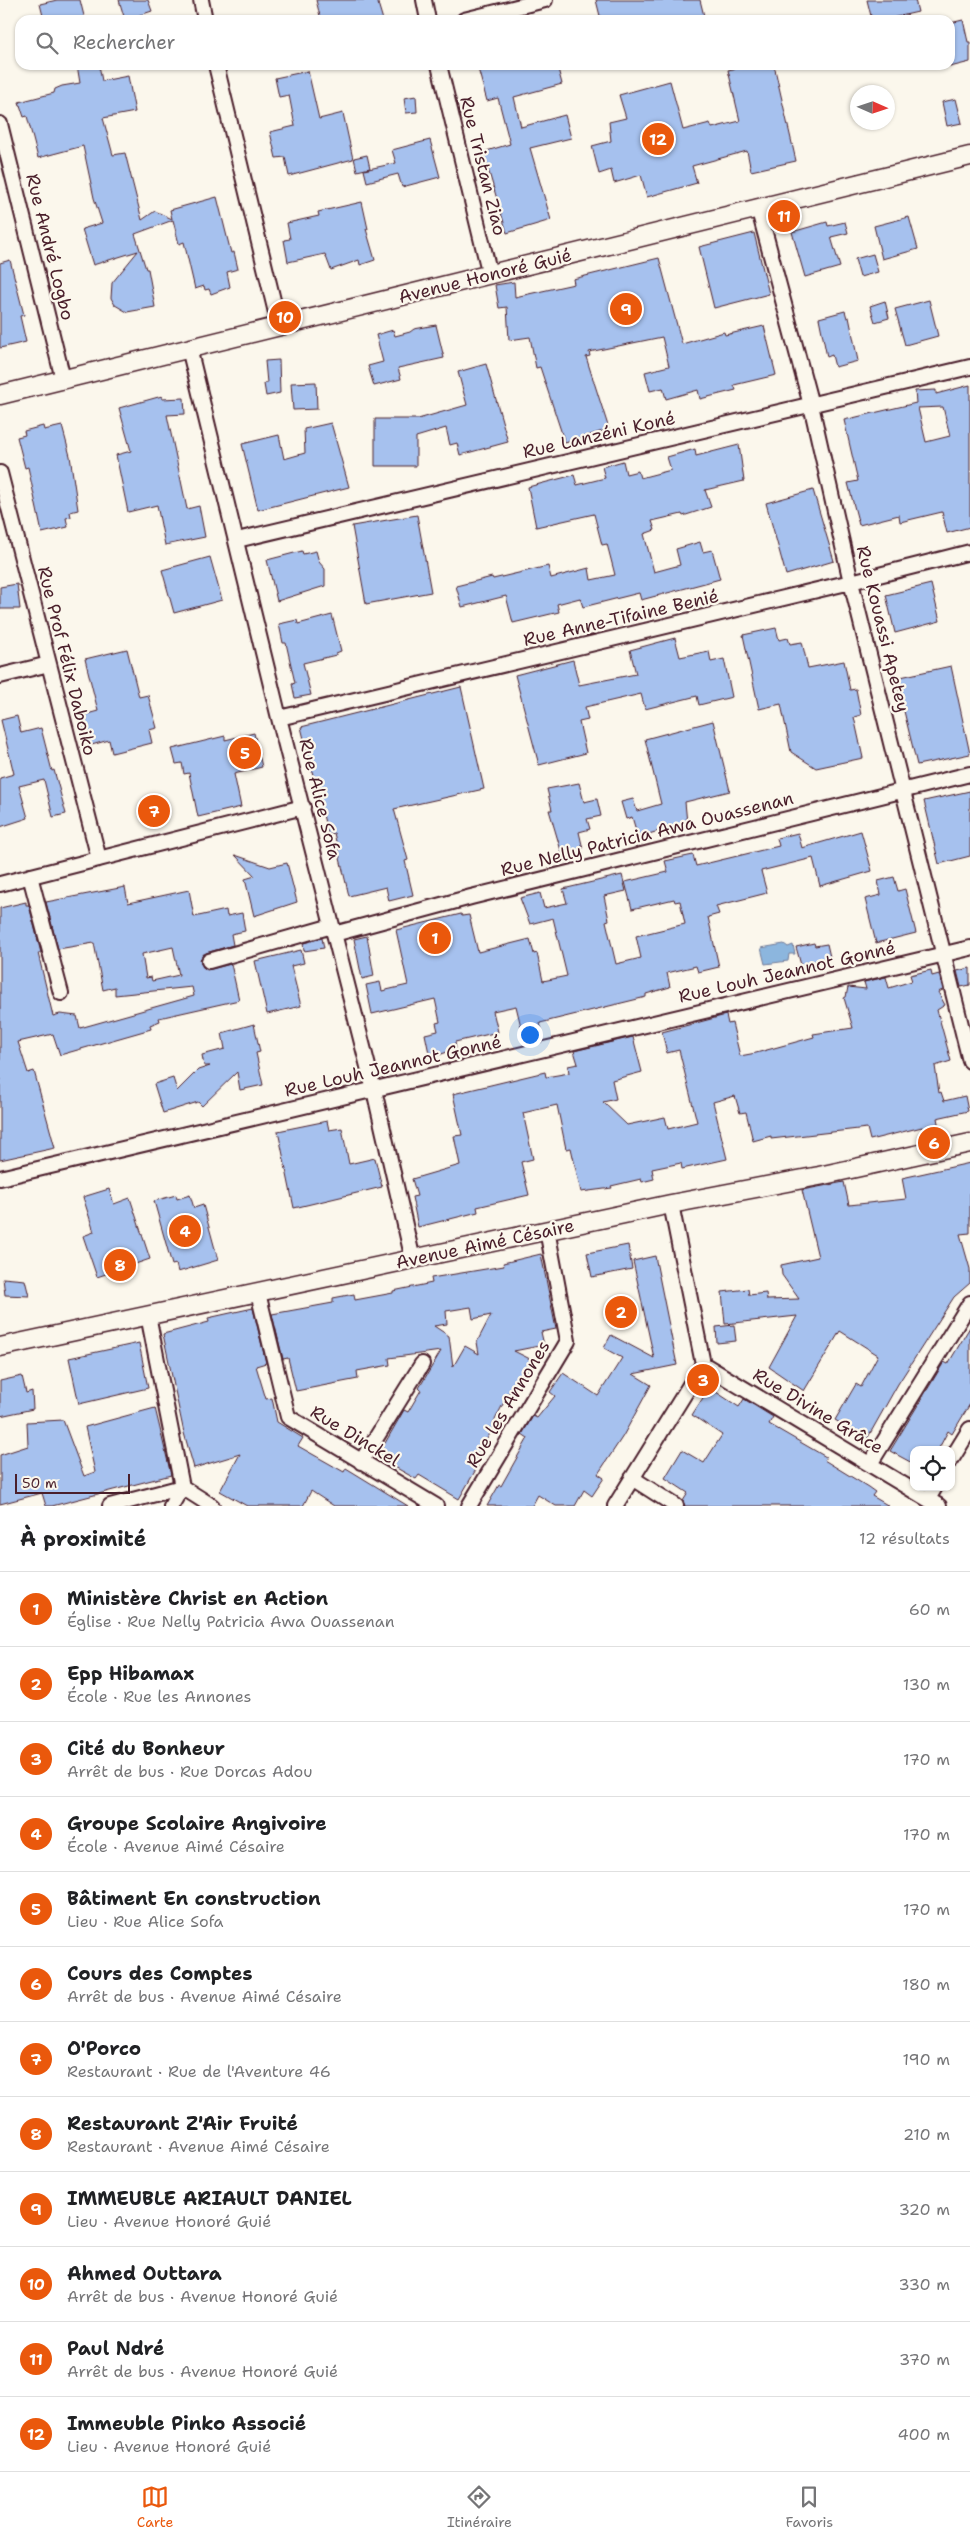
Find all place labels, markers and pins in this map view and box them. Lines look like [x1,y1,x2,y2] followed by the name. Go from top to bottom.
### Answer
[642,120,674,158] pin: 12
[768,197,800,235] pin: 11
[610,290,642,328] pin: 9
[269,298,301,336] pin: 10
[229,734,261,772] pin: 5
[138,792,170,830] pin: 7
[419,919,451,957] pin: 1
[918,1124,950,1162] pin: 6
[169,1212,201,1250] pin: 4
[104,1246,136,1284] pin: 8
[605,1293,637,1331] pin: 2
[687,1361,719,1399] pin: 3

